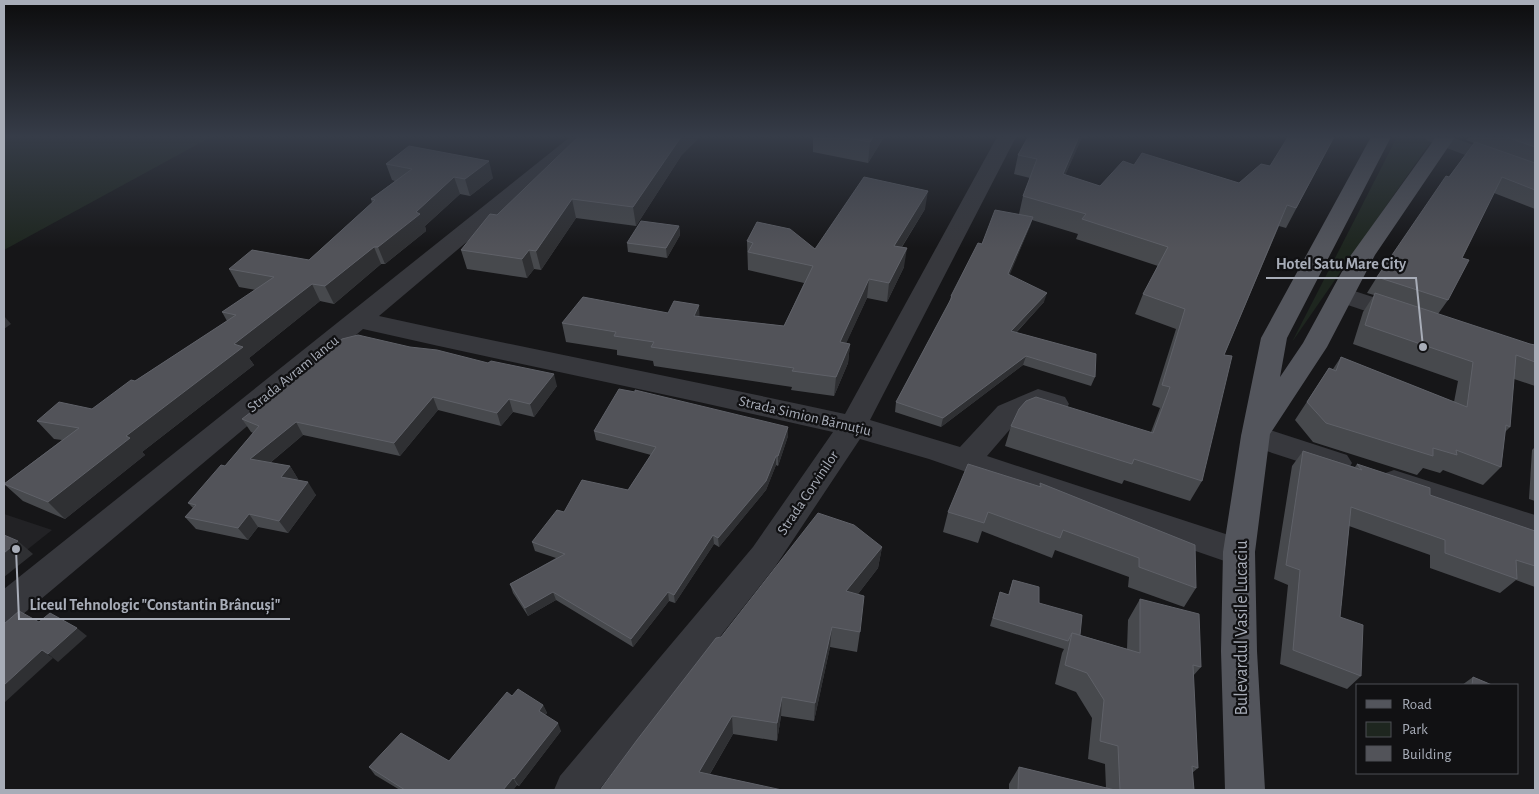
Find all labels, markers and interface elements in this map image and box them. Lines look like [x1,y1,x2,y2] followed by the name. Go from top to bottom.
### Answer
[1266,247,1416,278] callout: Hotel Satu Mare City
[1276,256,1407,273] text: Hotel Satu Mare City
[244,332,342,415] street label: Strada Avram Iancu
[737,393,873,440] street label: Strada Simion Bărnuțiu
[775,448,842,538] street label: Strada Corvinilor
[1233,540,1251,716] street label: Bulevardul Vasile Lucaciu
[19,588,290,619] callout: Liceul Tehnologic "Constantin Brâncuși"
[30,597,281,615] text: Liceul Tehnologic "Constantin Brâncuși"
[1356,684,1519,774] legend
[1402,697,1432,712] text: Road
[1402,722,1428,737] text: Park
[1402,747,1452,762] text: Building

